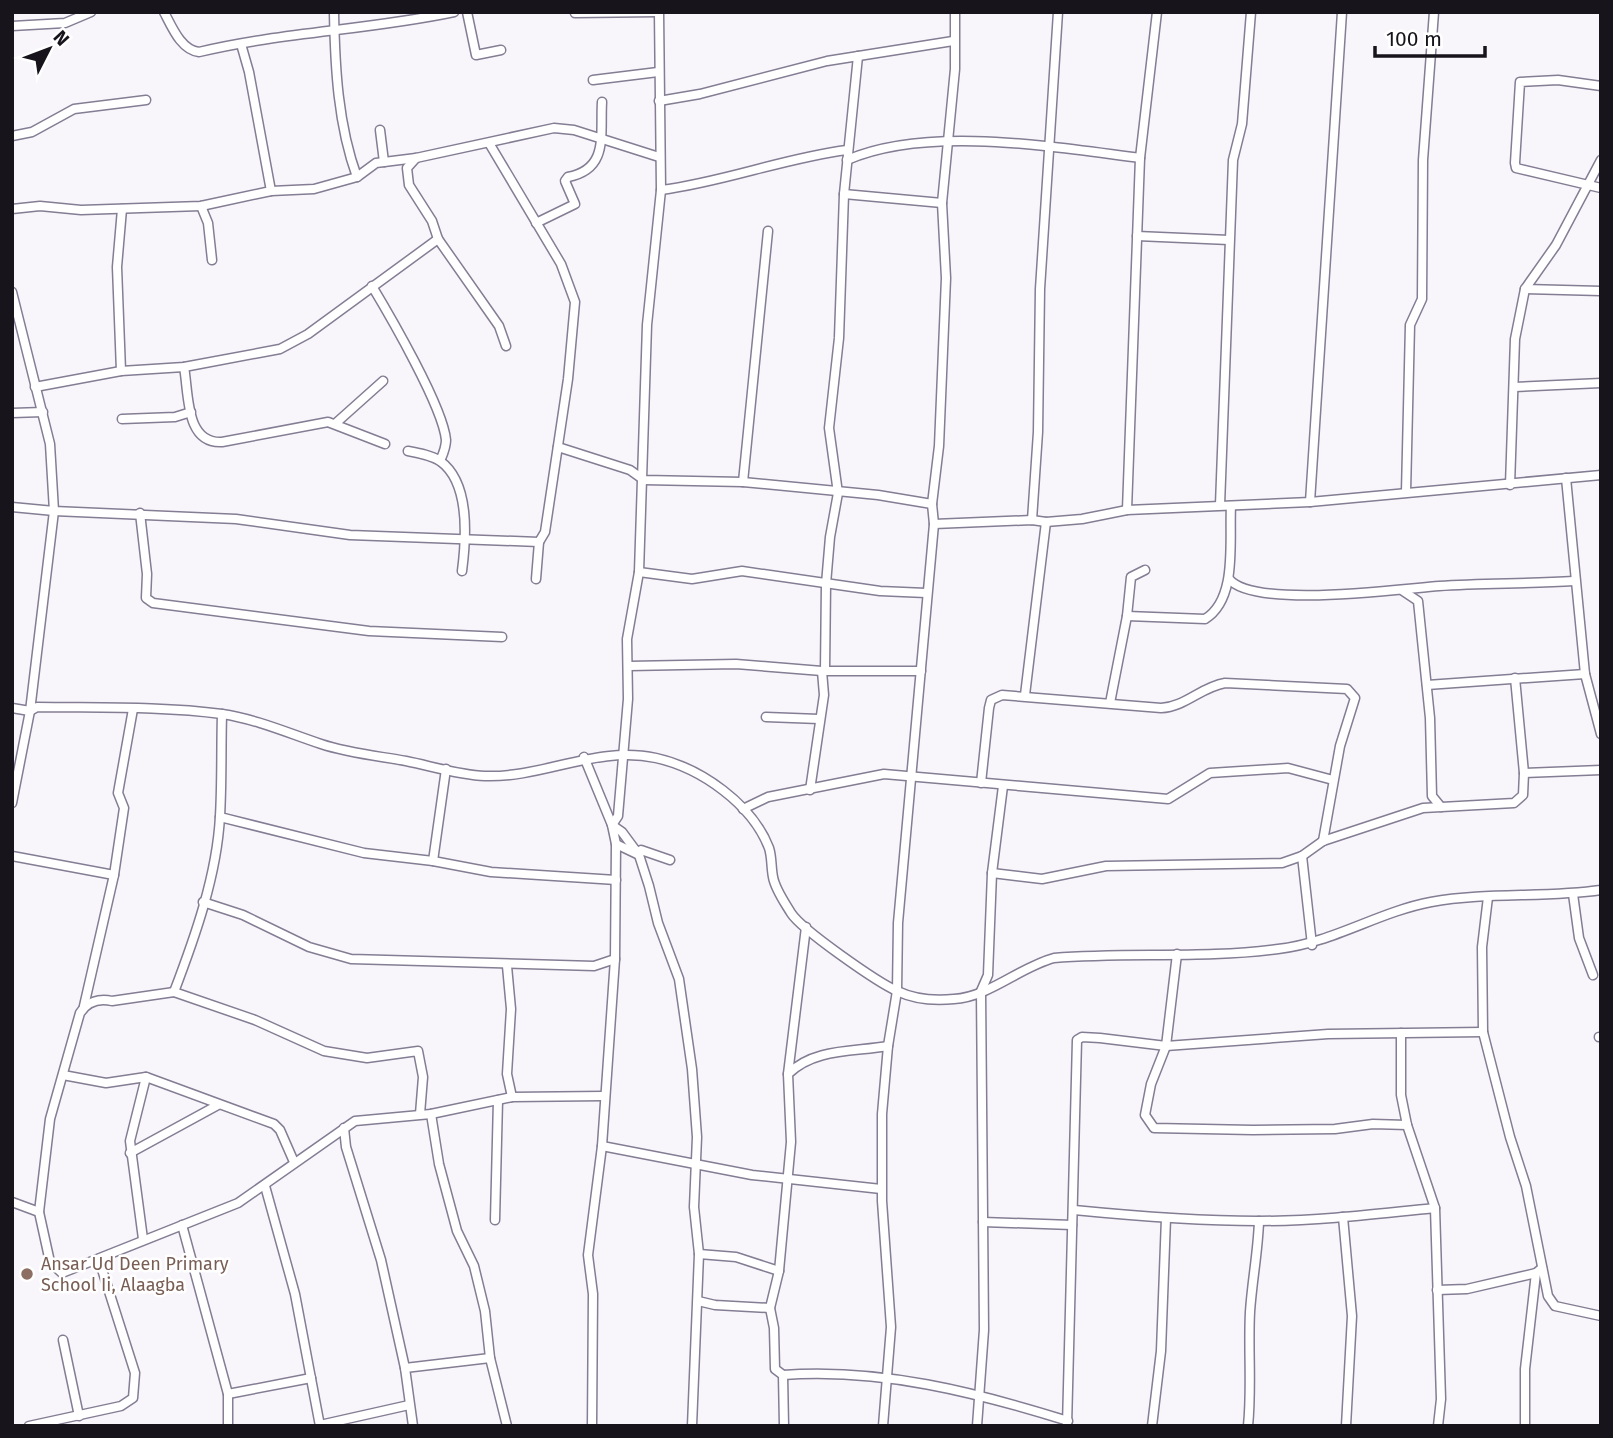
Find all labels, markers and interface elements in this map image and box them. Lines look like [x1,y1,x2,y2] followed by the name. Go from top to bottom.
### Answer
[14,14,84,84] north arrow
[1375,14,1485,58] scale bar
[48,26,74,50] text: N
[1386,26,1442,52] text: 100 m
[41,1253,229,1296] place label: Ansar Ud Deen Primary School Ii, Alaagba
[19,1266,35,1282] marker: Ansar Ud Deen Primary School Ii, Alaagba

